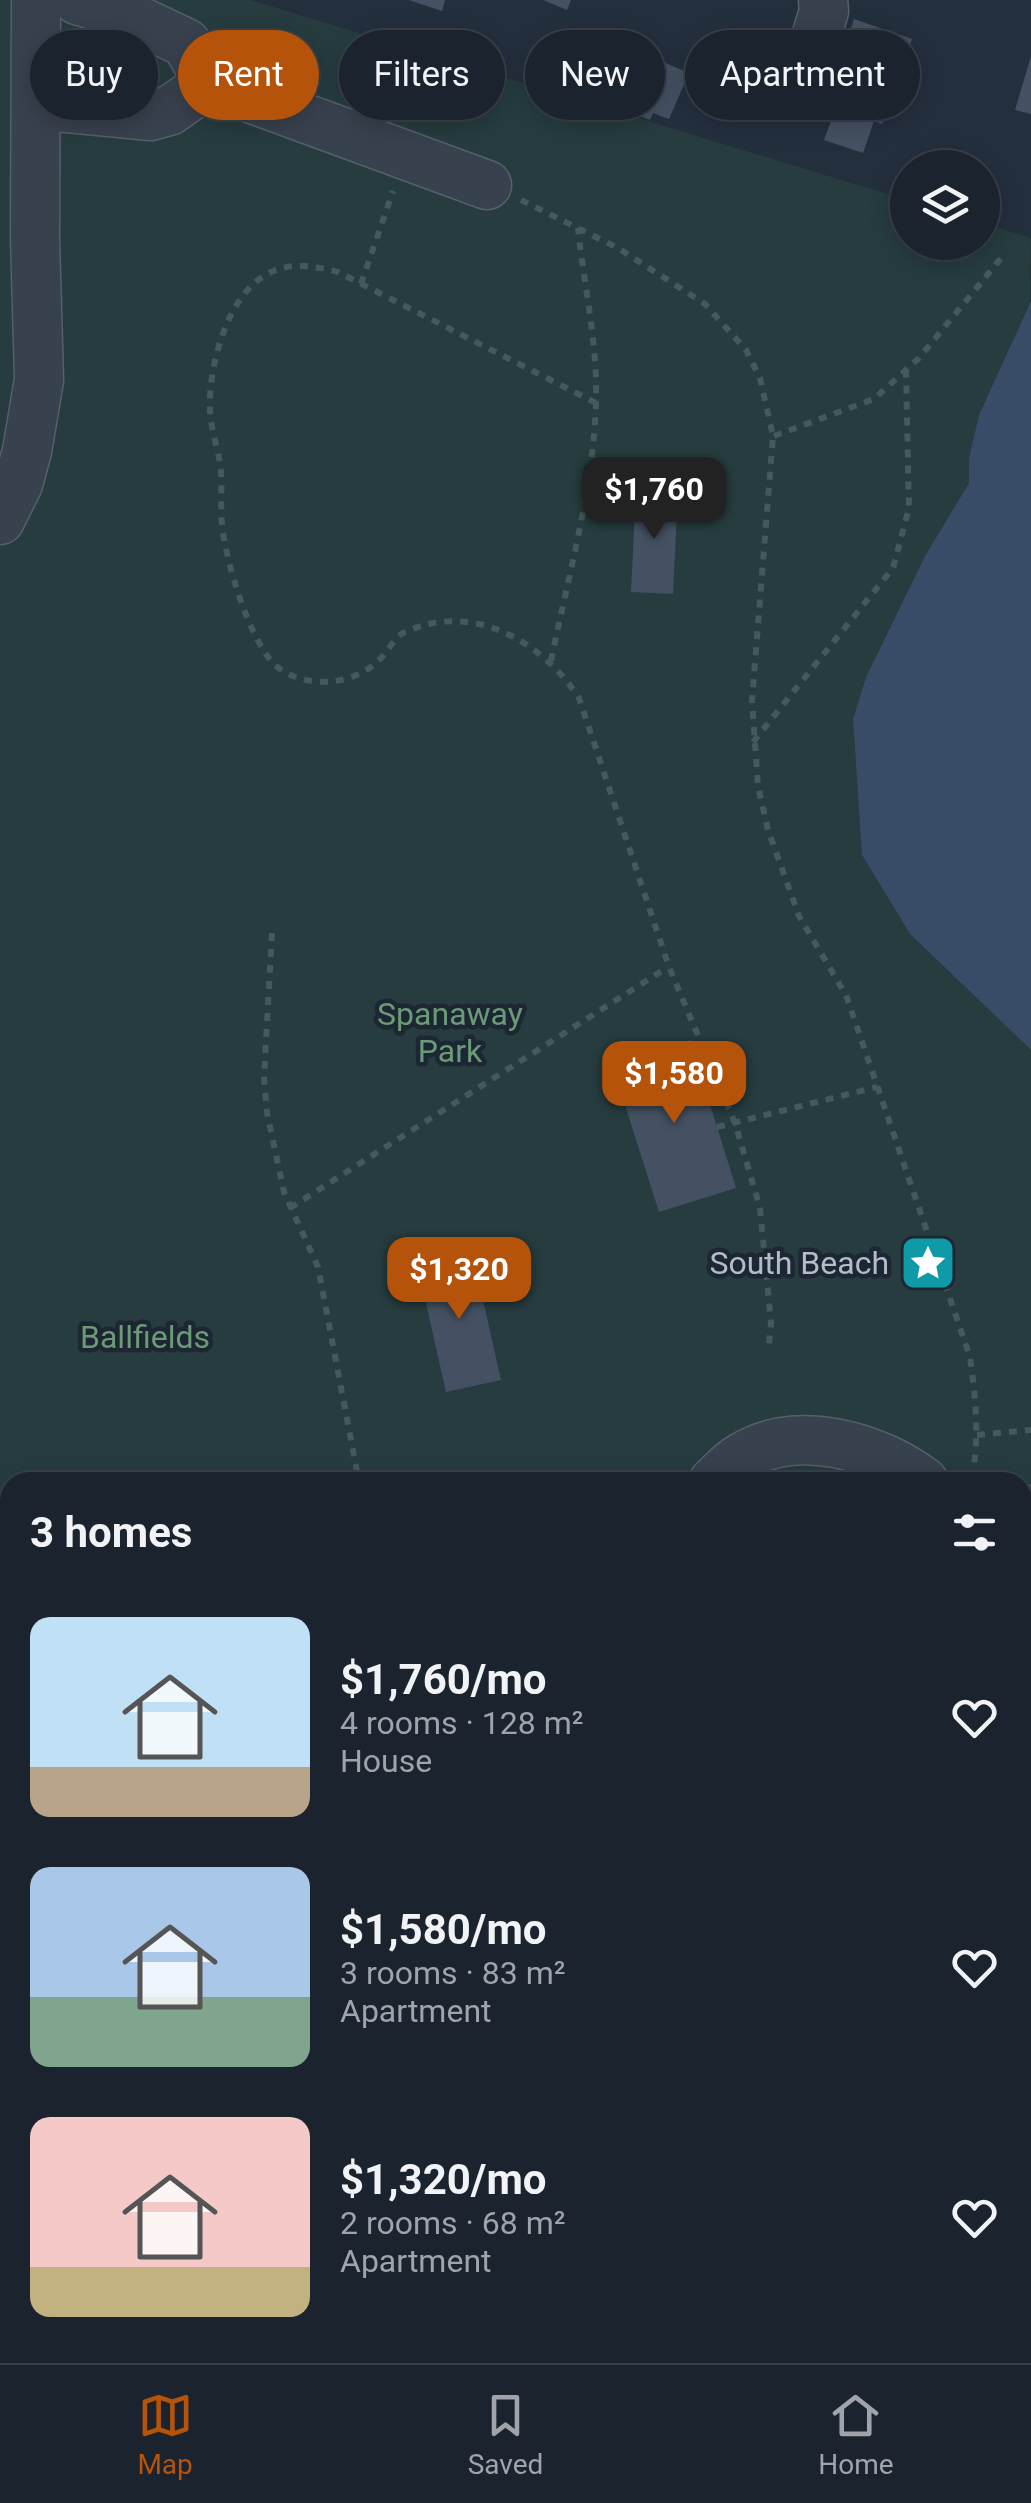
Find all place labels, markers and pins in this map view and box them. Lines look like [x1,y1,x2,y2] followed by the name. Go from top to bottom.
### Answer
[573,457,735,542] pin: $1,760
[593,1041,755,1126] pin: $1,580
[898,1233,958,1293] place icon: South Beach
[378,1237,540,1322] pin: $1,320
[709,1244,889,1282] place label: South Beach

